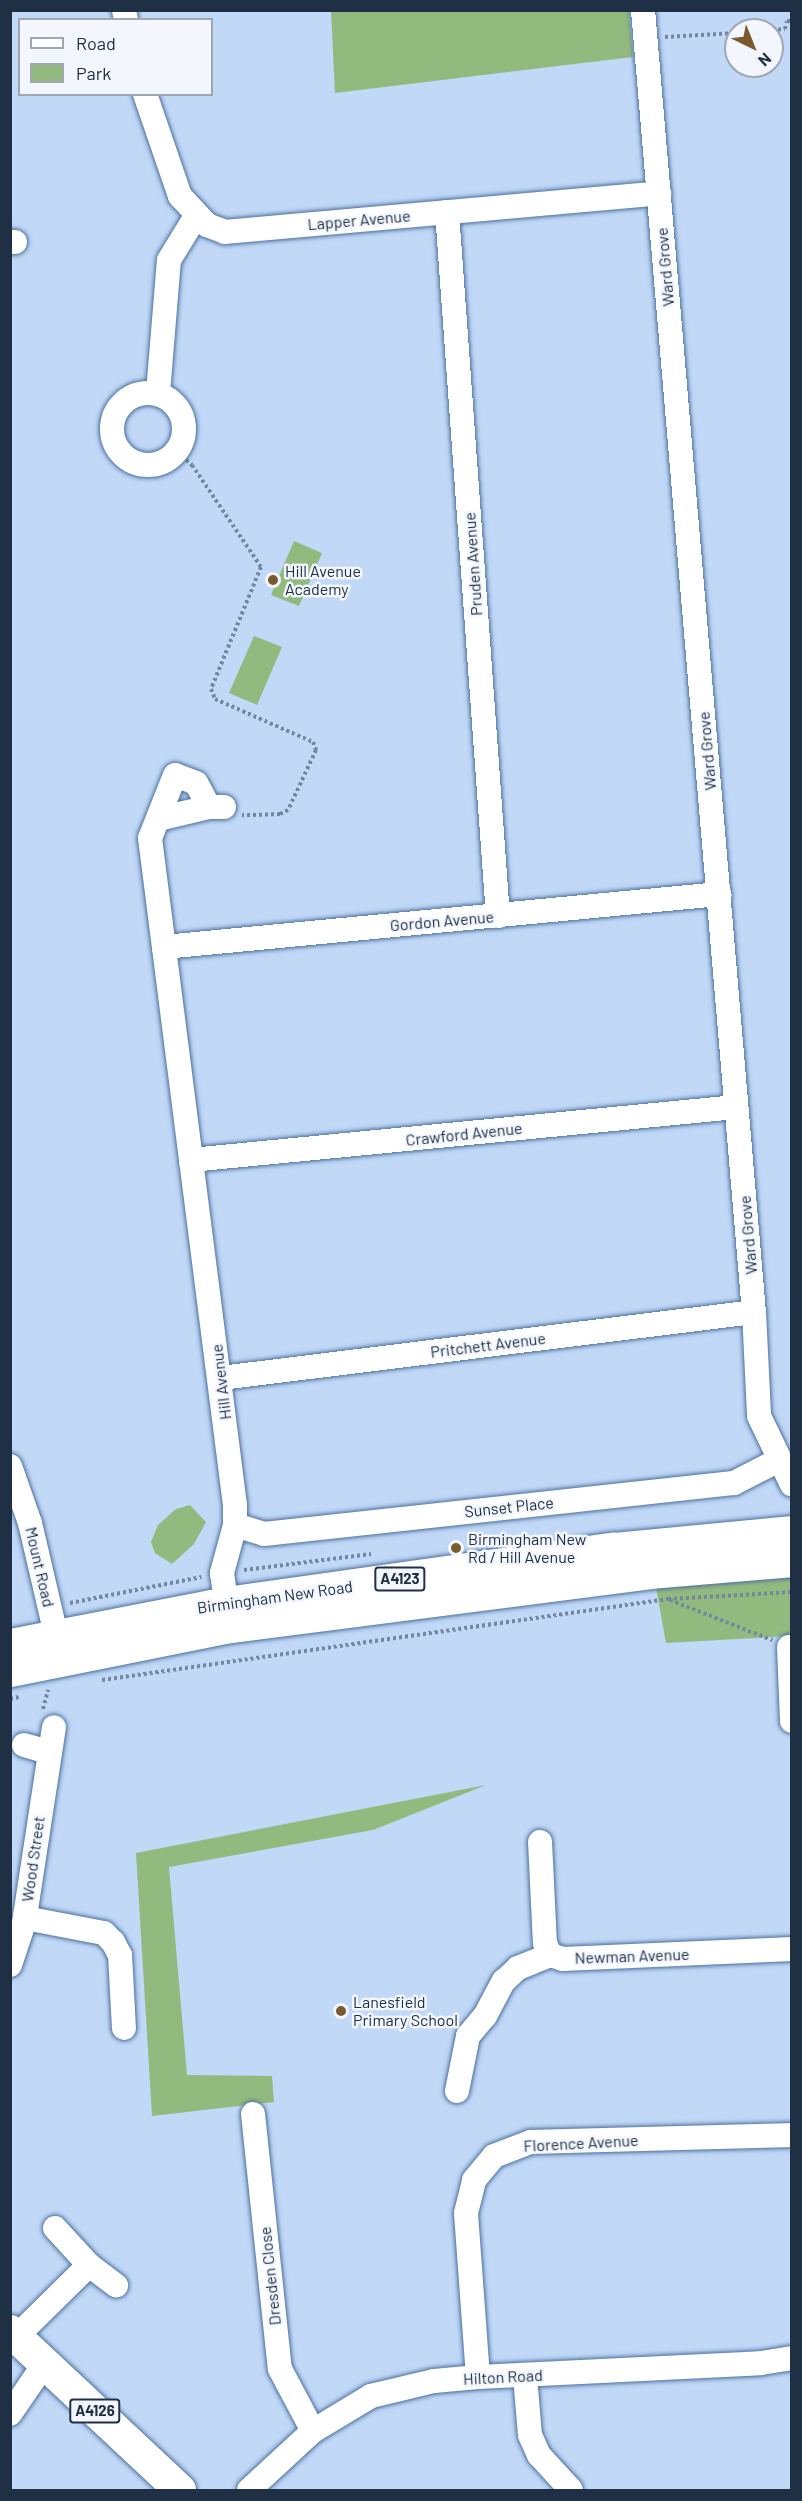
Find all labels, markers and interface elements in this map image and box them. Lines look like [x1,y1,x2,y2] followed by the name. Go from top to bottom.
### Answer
[18,18,213,96] legend
[724,18,784,78] north arrow
[76,32,116,54] text: Road
[755,49,776,71] text: N
[76,62,111,84] text: Park
[307,206,411,234] street label: Lapper Avenue
[652,227,678,307] street label: Ward Grove
[460,512,486,616] street label: Pruden Avenue
[285,561,361,599] place label: Hill Avenue Academy
[266,573,280,587] marker: Hill Avenue Academy
[694,711,720,791] street label: Ward Grove
[389,907,495,935] street label: Gordon Avenue
[405,1118,523,1150] street label: Crawford Avenue
[735,1195,761,1275] street label: Ward Grove
[429,1328,547,1362] street label: Pritchett Avenue
[207,1343,235,1421] street label: Hill Avenue
[463,1493,555,1521] street label: Sunset Place
[21,1525,59,1609] street label: Mount Road
[468,1529,586,1567] place label: Birmingham New Rd / Hill Avenue
[449,1541,463,1555] marker: Birmingham New Rd / Hill Avenue
[373,1567,427,1591] road number: A4123
[196,1577,354,1617] street label: Birmingham New Road
[17,1815,49,1903] street label: Wood Street
[574,1944,690,1968] street label: Newman Avenue
[353,1992,458,2030] place label: Lanesfield Primary School
[334,2004,348,2018] marker: Lanesfield Primary School
[523,2130,639,2156] street label: Florence Avenue
[255,2226,285,2326] street label: Dresden Close
[463,2365,543,2389] street label: Hilton Road
[68,2399,122,2423] road number: A4126

